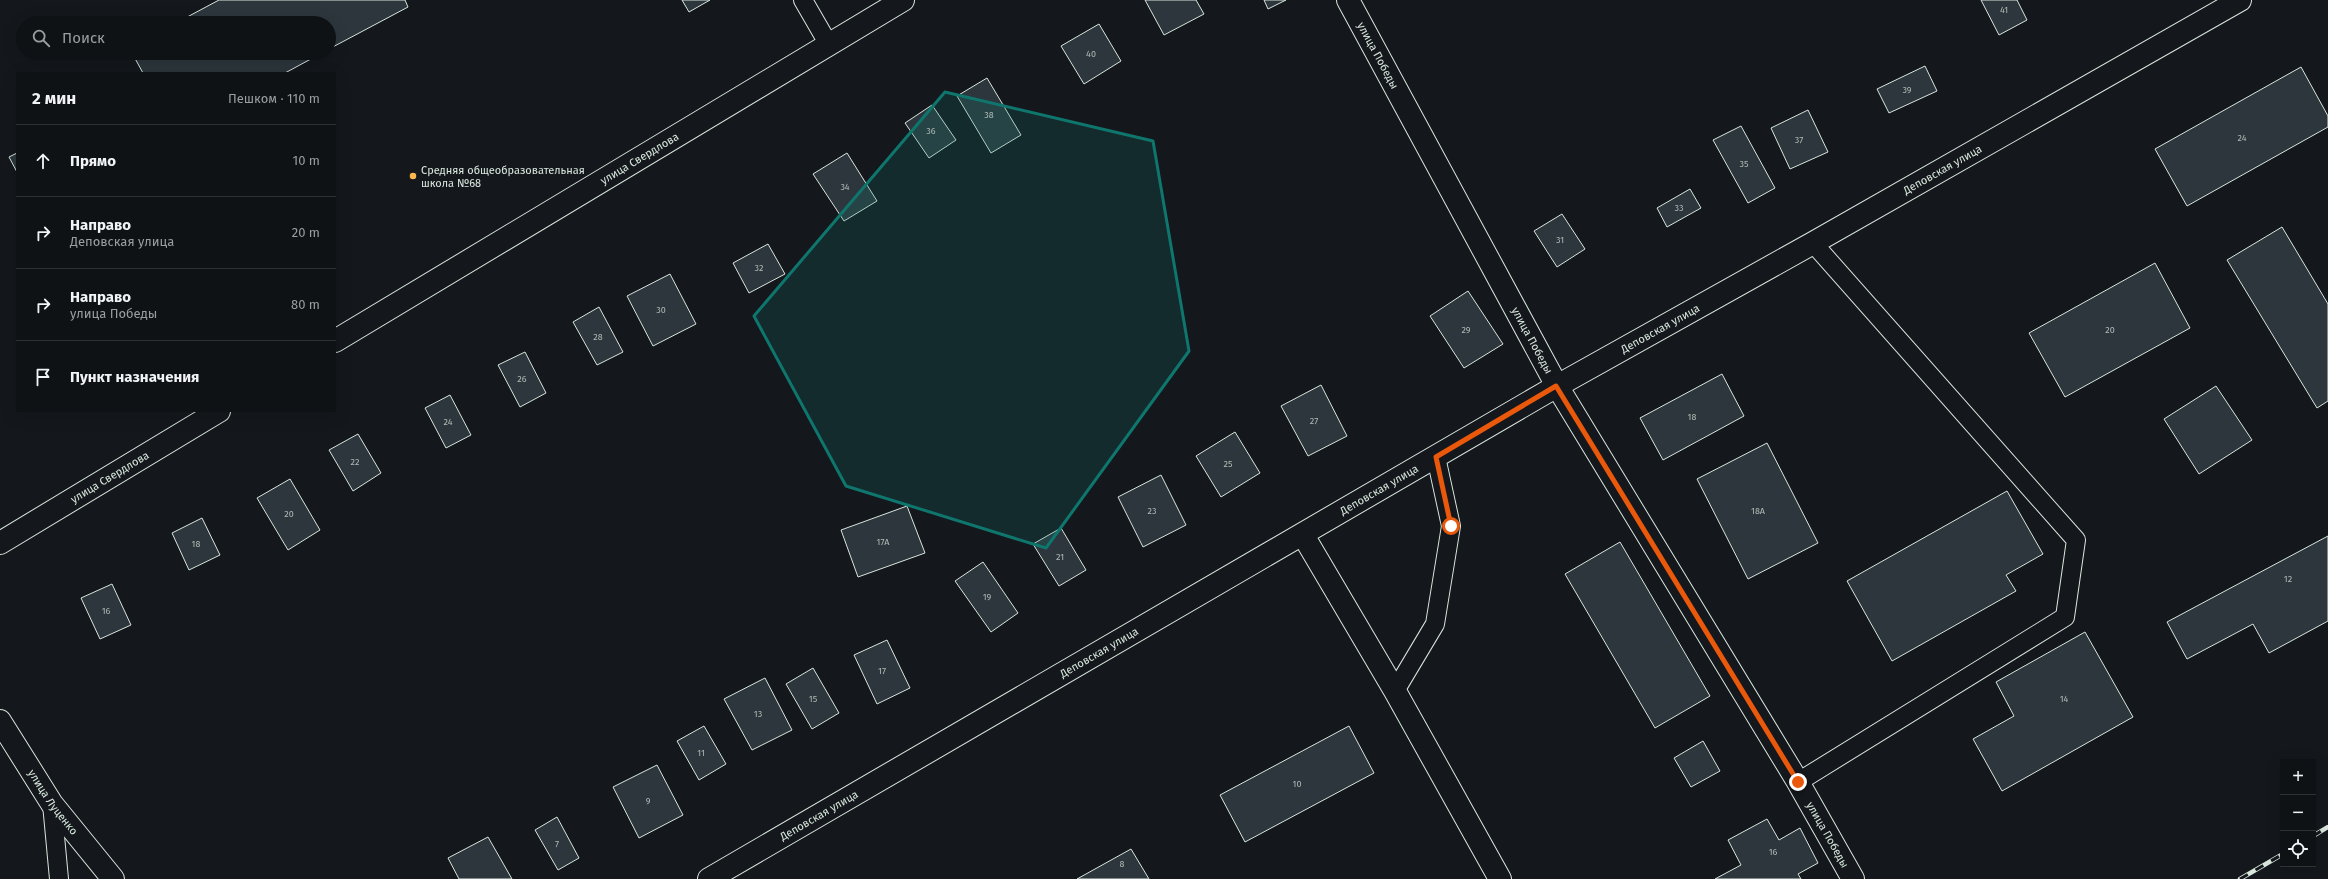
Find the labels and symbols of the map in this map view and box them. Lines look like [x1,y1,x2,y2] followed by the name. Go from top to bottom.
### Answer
[2000,5,2008,15] house number: 41
[1355,20,1401,91] street label: улица Победы
[1086,49,1096,59] house number: 40
[1902,85,1912,95] house number: 39
[984,110,994,120] house number: 38
[926,126,936,136] house number: 36
[598,130,681,187] street label: улица Свердлова
[2237,133,2247,143] house number: 24
[1795,135,1803,145] house number: 37
[1900,142,1984,197] street label: Деповская улица
[1739,159,1749,169] house number: 35
[421,164,585,190] place label: Средняя общеобразовательная школа №68
[408,171,418,181] marker: Средняя общеобразовательная школа №68
[840,182,850,192] house number: 34
[1675,203,1683,213] house number: 33
[1556,235,1564,245] house number: 31
[755,263,763,273] house number: 32
[1618,301,1702,356] street label: Деповская улица
[656,305,666,315] house number: 30
[1509,305,1556,376] street label: улица Победы
[1461,325,1471,335] house number: 29
[2105,325,2115,335] house number: 20
[593,332,603,342] house number: 28
[517,374,527,384] house number: 26
[1688,412,1696,422] house number: 18
[1310,416,1318,426] house number: 27
[443,417,453,427] house number: 24
[68,448,151,506] street label: улица Свердлова
[351,457,359,467] house number: 22
[1224,459,1233,469] house number: 25
[1337,462,1420,518] street label: Деповская улица
[1148,506,1156,516] house number: 23
[1751,506,1766,516] house number: 18А
[284,509,294,519] house number: 20
[1442,517,1460,535] route start
[877,537,890,547] house number: 17А
[192,539,200,549] house number: 18
[1056,552,1064,562] house number: 21
[2284,574,2292,584] house number: 12
[983,592,992,602] house number: 19
[102,606,111,616] house number: 16
[1057,625,1140,681] street label: Деповская улица
[878,666,886,676] house number: 17
[809,694,818,704] house number: 15
[2060,694,2069,704] house number: 14
[754,709,762,719] house number: 13
[697,748,705,758] house number: 11
[26,767,81,837] street label: улица Луценко
[1789,773,1807,791] route end
[1293,779,1301,789] house number: 10
[776,787,860,843] street label: Деповская улица
[646,796,651,806] house number: 9
[1804,799,1852,870] street label: улица Победы
[555,839,559,849] house number: 7
[1769,847,1778,857] house number: 16
[1120,859,1125,869] house number: 8

